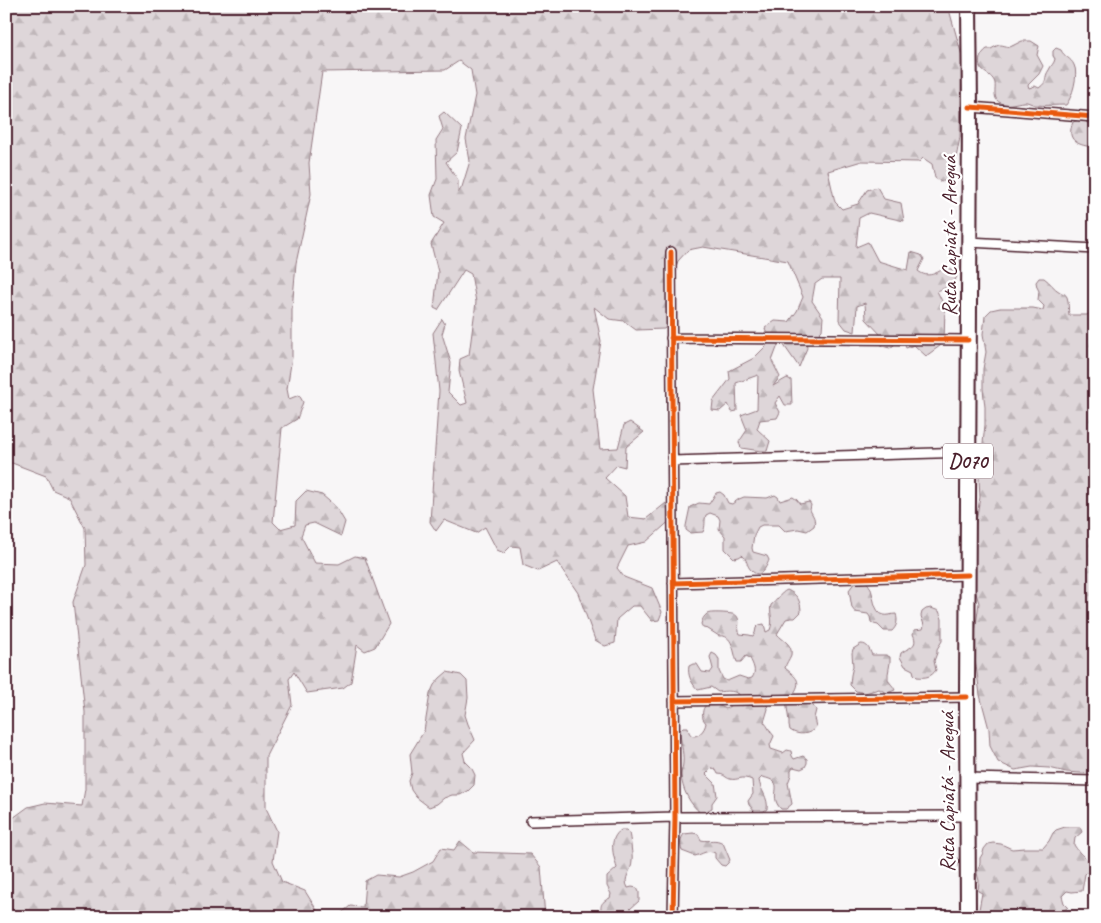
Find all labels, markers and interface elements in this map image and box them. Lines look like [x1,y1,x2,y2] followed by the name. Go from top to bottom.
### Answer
[936,154,962,316] street label: Ruta Capiatá - Areguá
[943,444,993,478] road number: D070
[934,710,960,872] street label: Ruta Capiatá - Areguá

